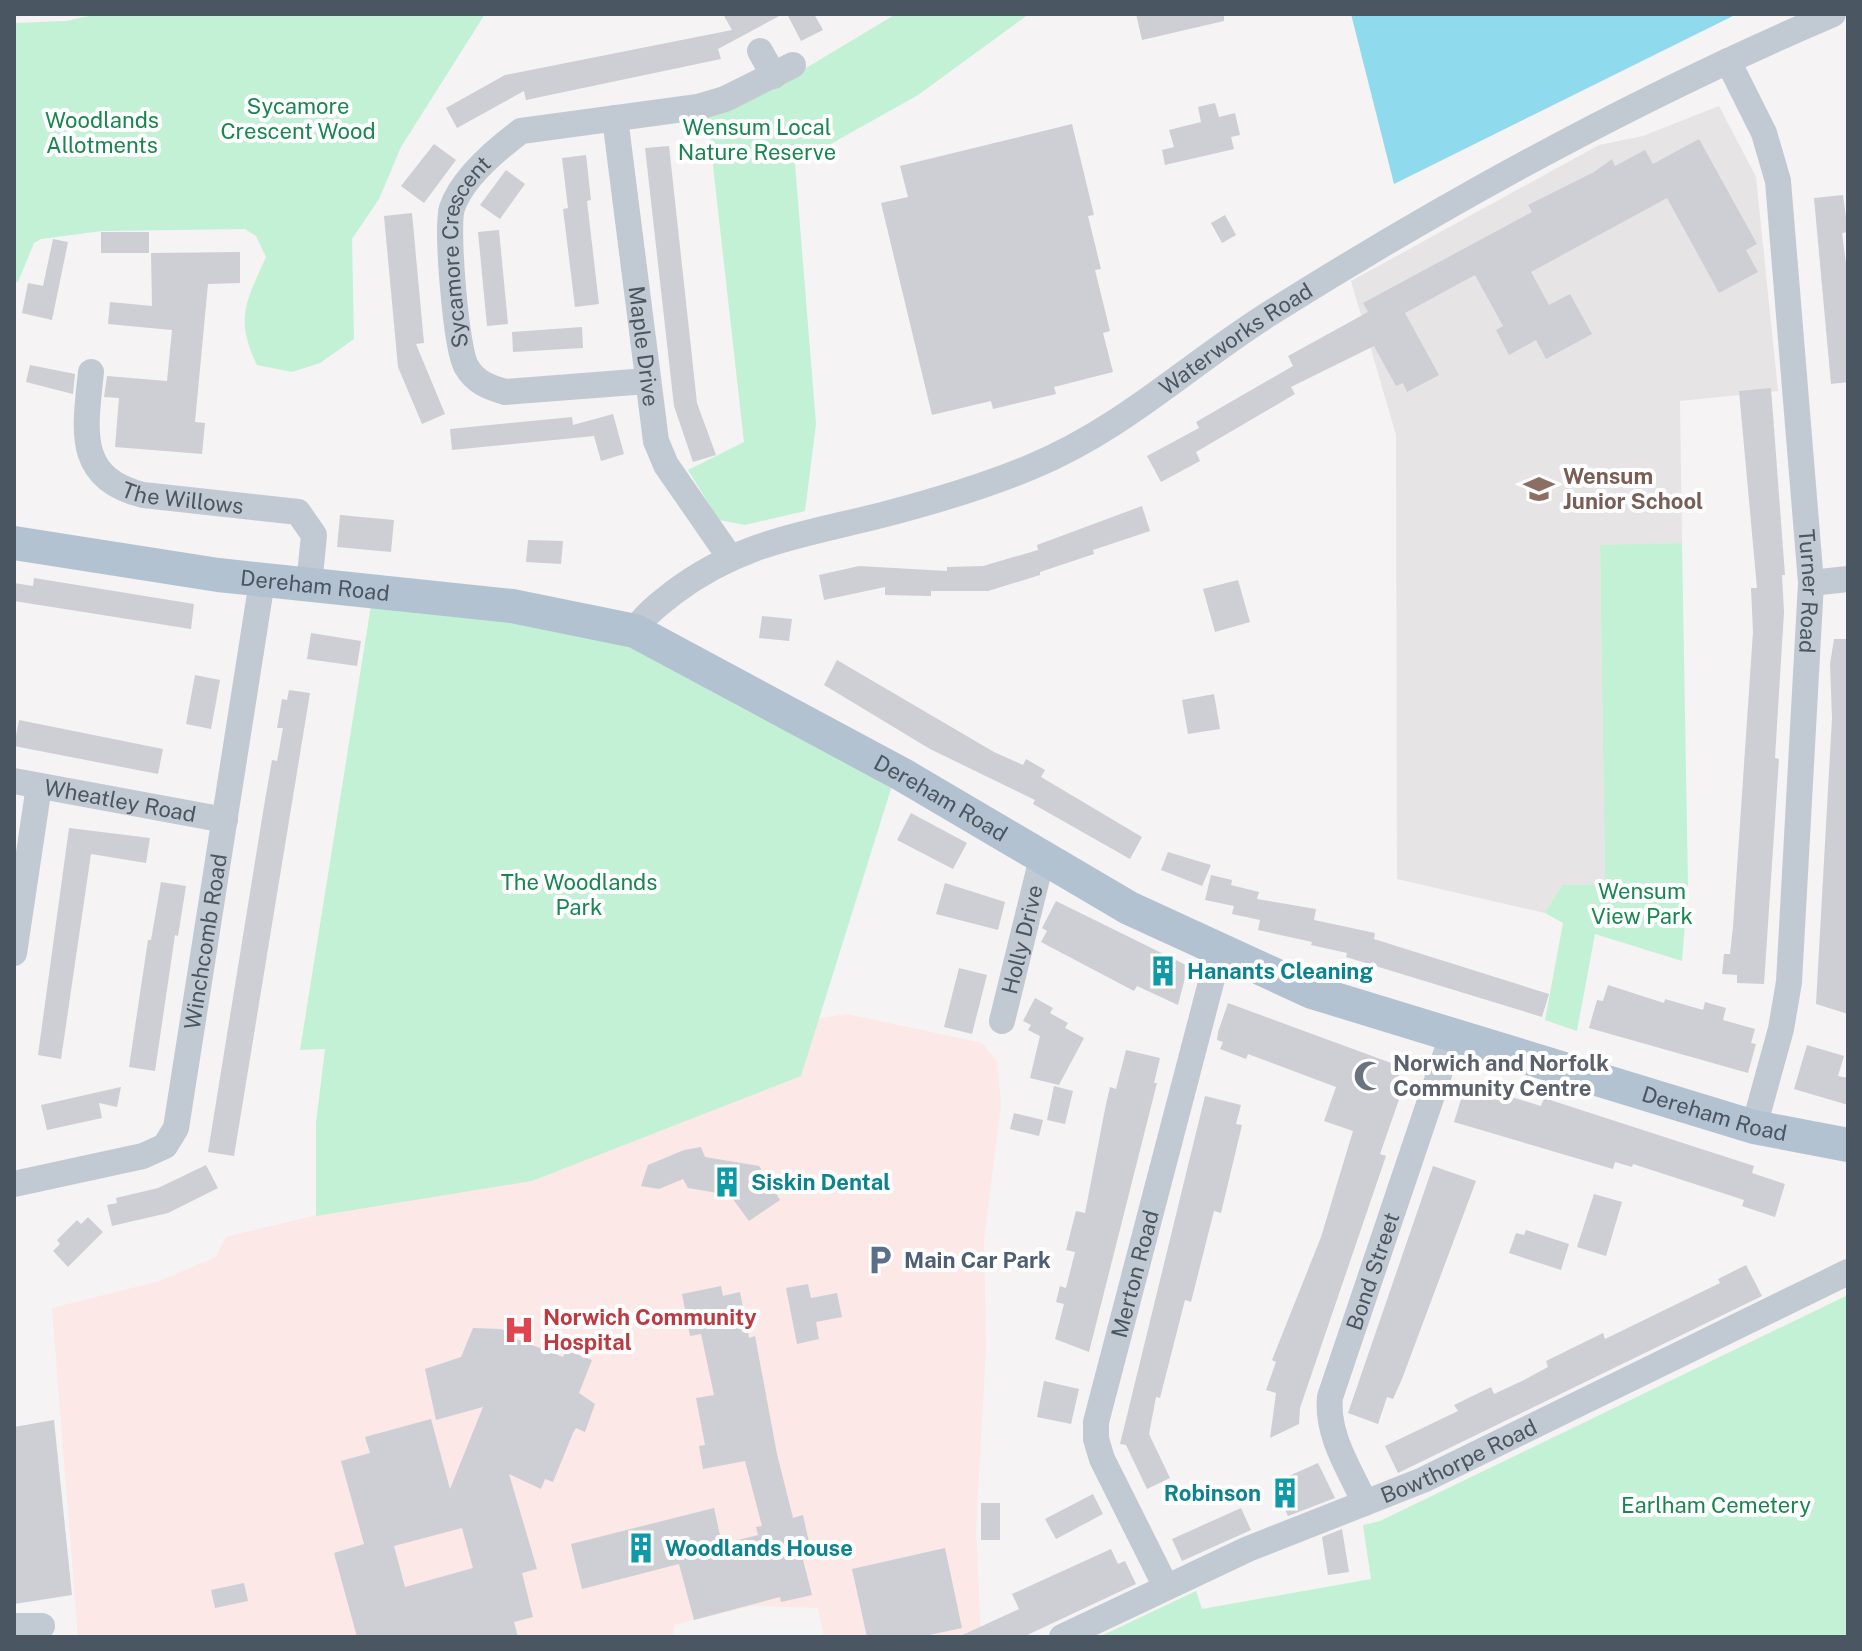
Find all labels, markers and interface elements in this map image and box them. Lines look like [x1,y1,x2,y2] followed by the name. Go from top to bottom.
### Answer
[220,93,376,144] park label: Sycamore Crescent Wood
[45,107,159,158] park label: Woodlands Allotments
[678,114,836,165] park label: Wensum Local Nature Reserve
[437,150,496,350] street label: Sycamore Crescent
[1154,277,1317,400] street label: Waterworks Road
[623,284,664,408] street label: Maple Drive
[1563,463,1703,514] place label: Wensum Junior School
[1522,472,1556,506] school or university icon: Wensum Junior School
[118,476,245,519] street label: The Willows
[1794,528,1824,654] street label: Turner Road
[239,564,391,606] street label: Dereham Road
[870,749,1012,847] street label: Dereham Road
[42,774,198,827] street label: Wheatley Road
[179,852,232,1031] street label: Winchcomb Road
[501,869,657,920] park label: The Woodlands Park
[1591,878,1693,929] park label: Wensum View Park
[996,882,1048,997] street label: Holly Drive
[1146,954,1180,988] building icon: Hanants Cleaning
[1187,958,1373,984] place label: Hanants Cleaning
[1393,1050,1609,1101] place label: Norwich and Norfolk Community Centre
[1352,1059,1386,1093] mosque icon: Norwich and Norfolk Community Centre
[1639,1081,1789,1146] street label: Dereham Road
[710,1165,744,1199] building icon: Siskin Dental
[751,1169,890,1195] place label: Siskin Dental
[1106,1207,1164,1341] street label: Merton Road
[1341,1209,1404,1333] street label: Bond Street
[863,1243,897,1277] parking icon: Main Car Park
[904,1247,1051,1273] place label: Main Car Park
[543,1304,757,1355] place label: Norwich Community Hospital
[502,1313,536,1347] hospital icon: Norwich Community Hospital
[1377,1413,1541,1508] street label: Bowthorpe Road
[1268,1476,1302,1510] building icon: Robinson
[1164,1480,1261,1506] place label: Robinson
[1621,1492,1811,1518] park label: Earlham Cemetery
[624,1531,658,1565] building icon: Woodlands House
[665,1535,853,1561] place label: Woodlands House

